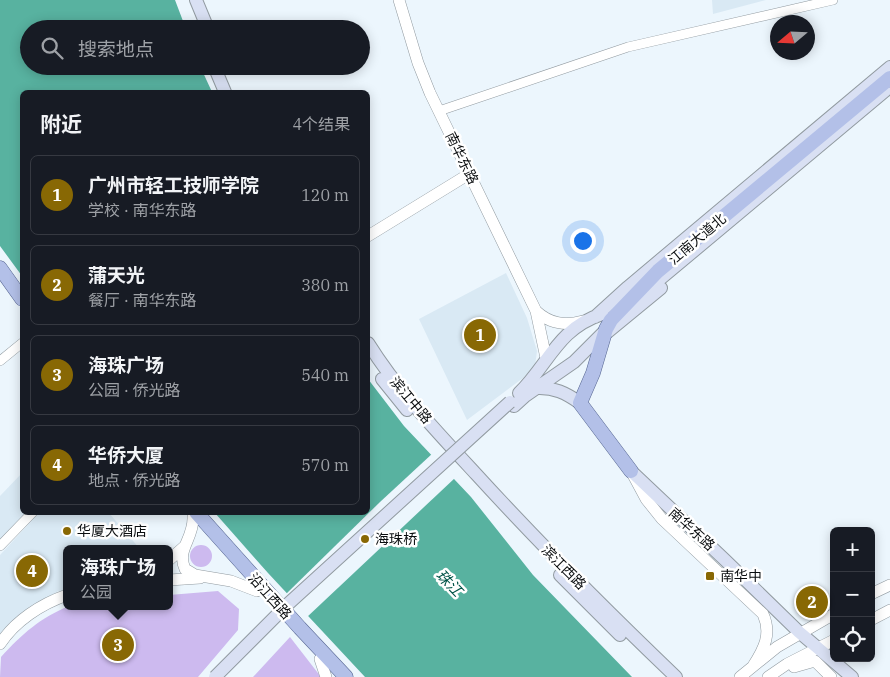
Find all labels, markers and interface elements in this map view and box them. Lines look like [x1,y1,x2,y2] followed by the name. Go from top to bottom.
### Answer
[770,15,815,60] north arrow
[20,20,370,75] search box
[38,34,66,62] icon: search
[78,37,154,61] text: 搜索地点
[40,110,82,138] text: 附近
[292,114,350,134] text: 4个结果
[442,129,482,187] street label: 南华东路
[88,173,259,197] text: 广州市轻工技师学院
[52,185,62,205] text: 1
[301,185,349,205] text: 120 m
[88,200,197,220] text: 学校 · 南华东路
[664,210,730,268] street label: 江南大道北
[570,228,596,254] your location
[88,263,145,287] text: 蒲天光
[52,275,62,295] text: 2
[301,275,349,295] text: 380 m
[88,290,197,310] text: 餐厅 · 南华东路
[464,316,496,354] pin: 1
[88,353,164,377] text: 海珠广场
[52,365,62,385] text: 3
[301,365,349,385] text: 540 m
[386,373,436,427] street label: 滨江中路
[88,380,181,400] text: 公园 · 侨光路
[88,443,164,467] text: 华侨大厦
[52,455,62,475] text: 4
[301,455,349,475] text: 570 m
[88,470,181,490] text: 地点 · 侨光路
[665,504,719,554] street label: 南华东路
[77,522,147,540] place label: 华厦大酒店
[61,525,73,537] marker: 华厦大酒店
[830,527,875,662] map controls
[830,527,875,572] button: +
[375,530,417,548] place label: 海珠桥
[359,533,371,545] marker: 海珠桥
[538,541,590,593] street label: 滨江西路
[63,545,173,610] popup
[16,552,48,590] pin: 4
[80,555,156,579] text: 海珠广场
[432,565,468,601] water label: 珠江
[720,567,762,585] place label: 南华中
[245,569,295,623] street label: 沿江西路
[704,570,716,582] marker: 南华中
[830,572,875,617] button: −
[80,582,112,602] text: 公园
[796,583,828,621] pin: 2
[830,617,875,662] button: locate
[102,626,134,664] pin: 3

